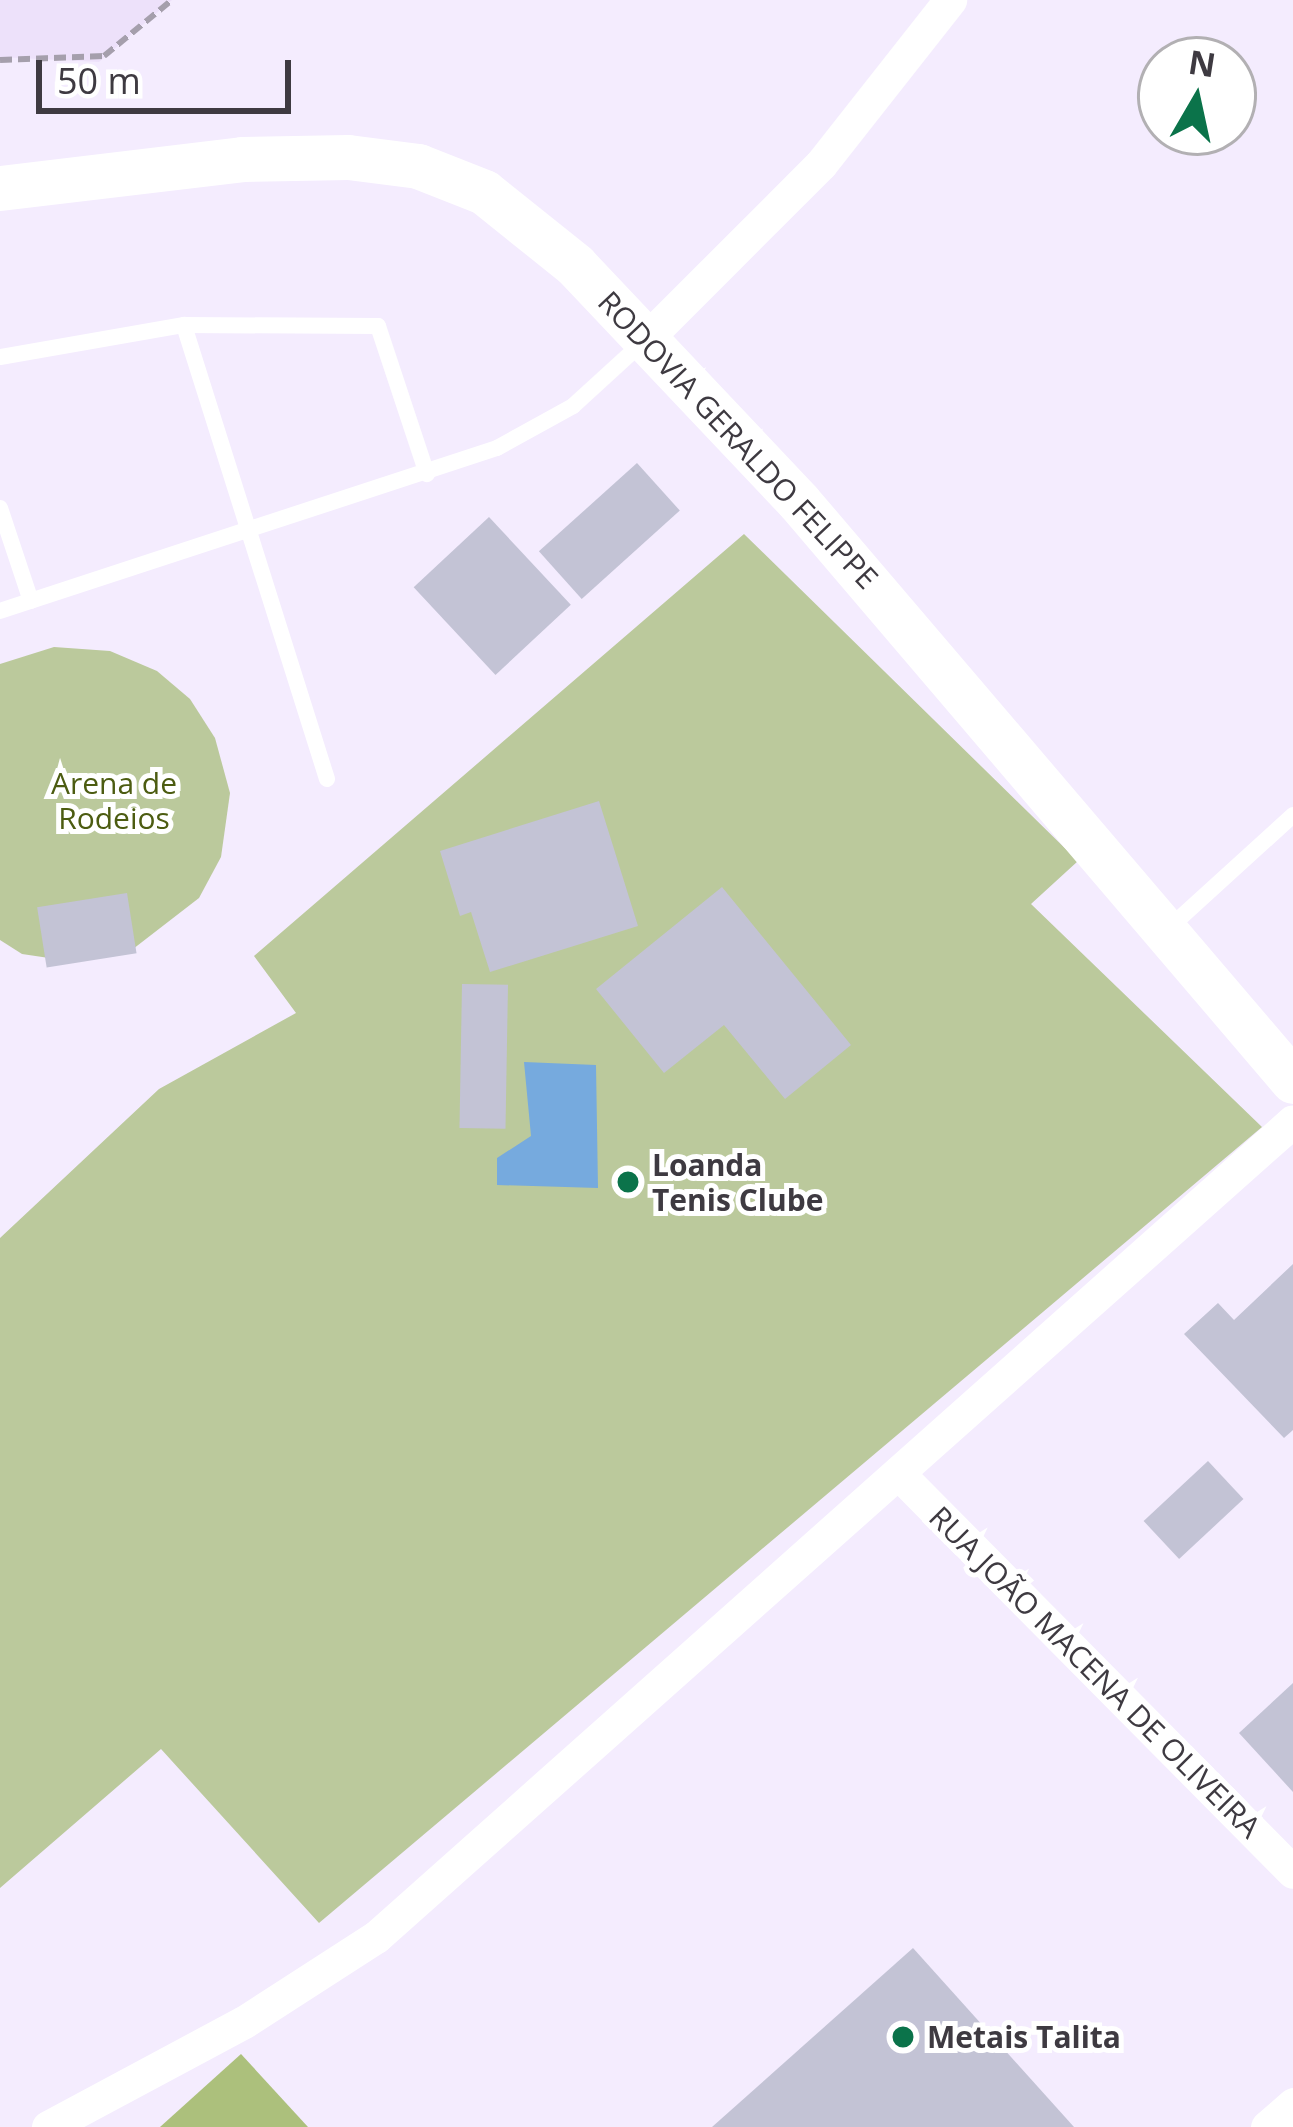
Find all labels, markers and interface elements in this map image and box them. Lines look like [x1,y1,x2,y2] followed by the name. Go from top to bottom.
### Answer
[42,36,297,110] scale bar
[1137,36,1257,156] north arrow
[1185,39,1219,87] text: N
[57,56,141,105] text: 50 m
[591,284,885,596] street label: RODOVIA GERALDO FELIPPE
[51,765,177,836] park label: Arena de Rodeios
[652,1147,823,1218] place label: Loanda Tenis Clube
[615,1169,641,1195] marker: Loanda Tenis Clube
[922,1499,1268,1845] street label: RUA JOÃO MACENA DE OLIVEIRA
[927,2019,1121,2055] place label: Metais Talita
[890,2024,916,2050] marker: Metais Talita

